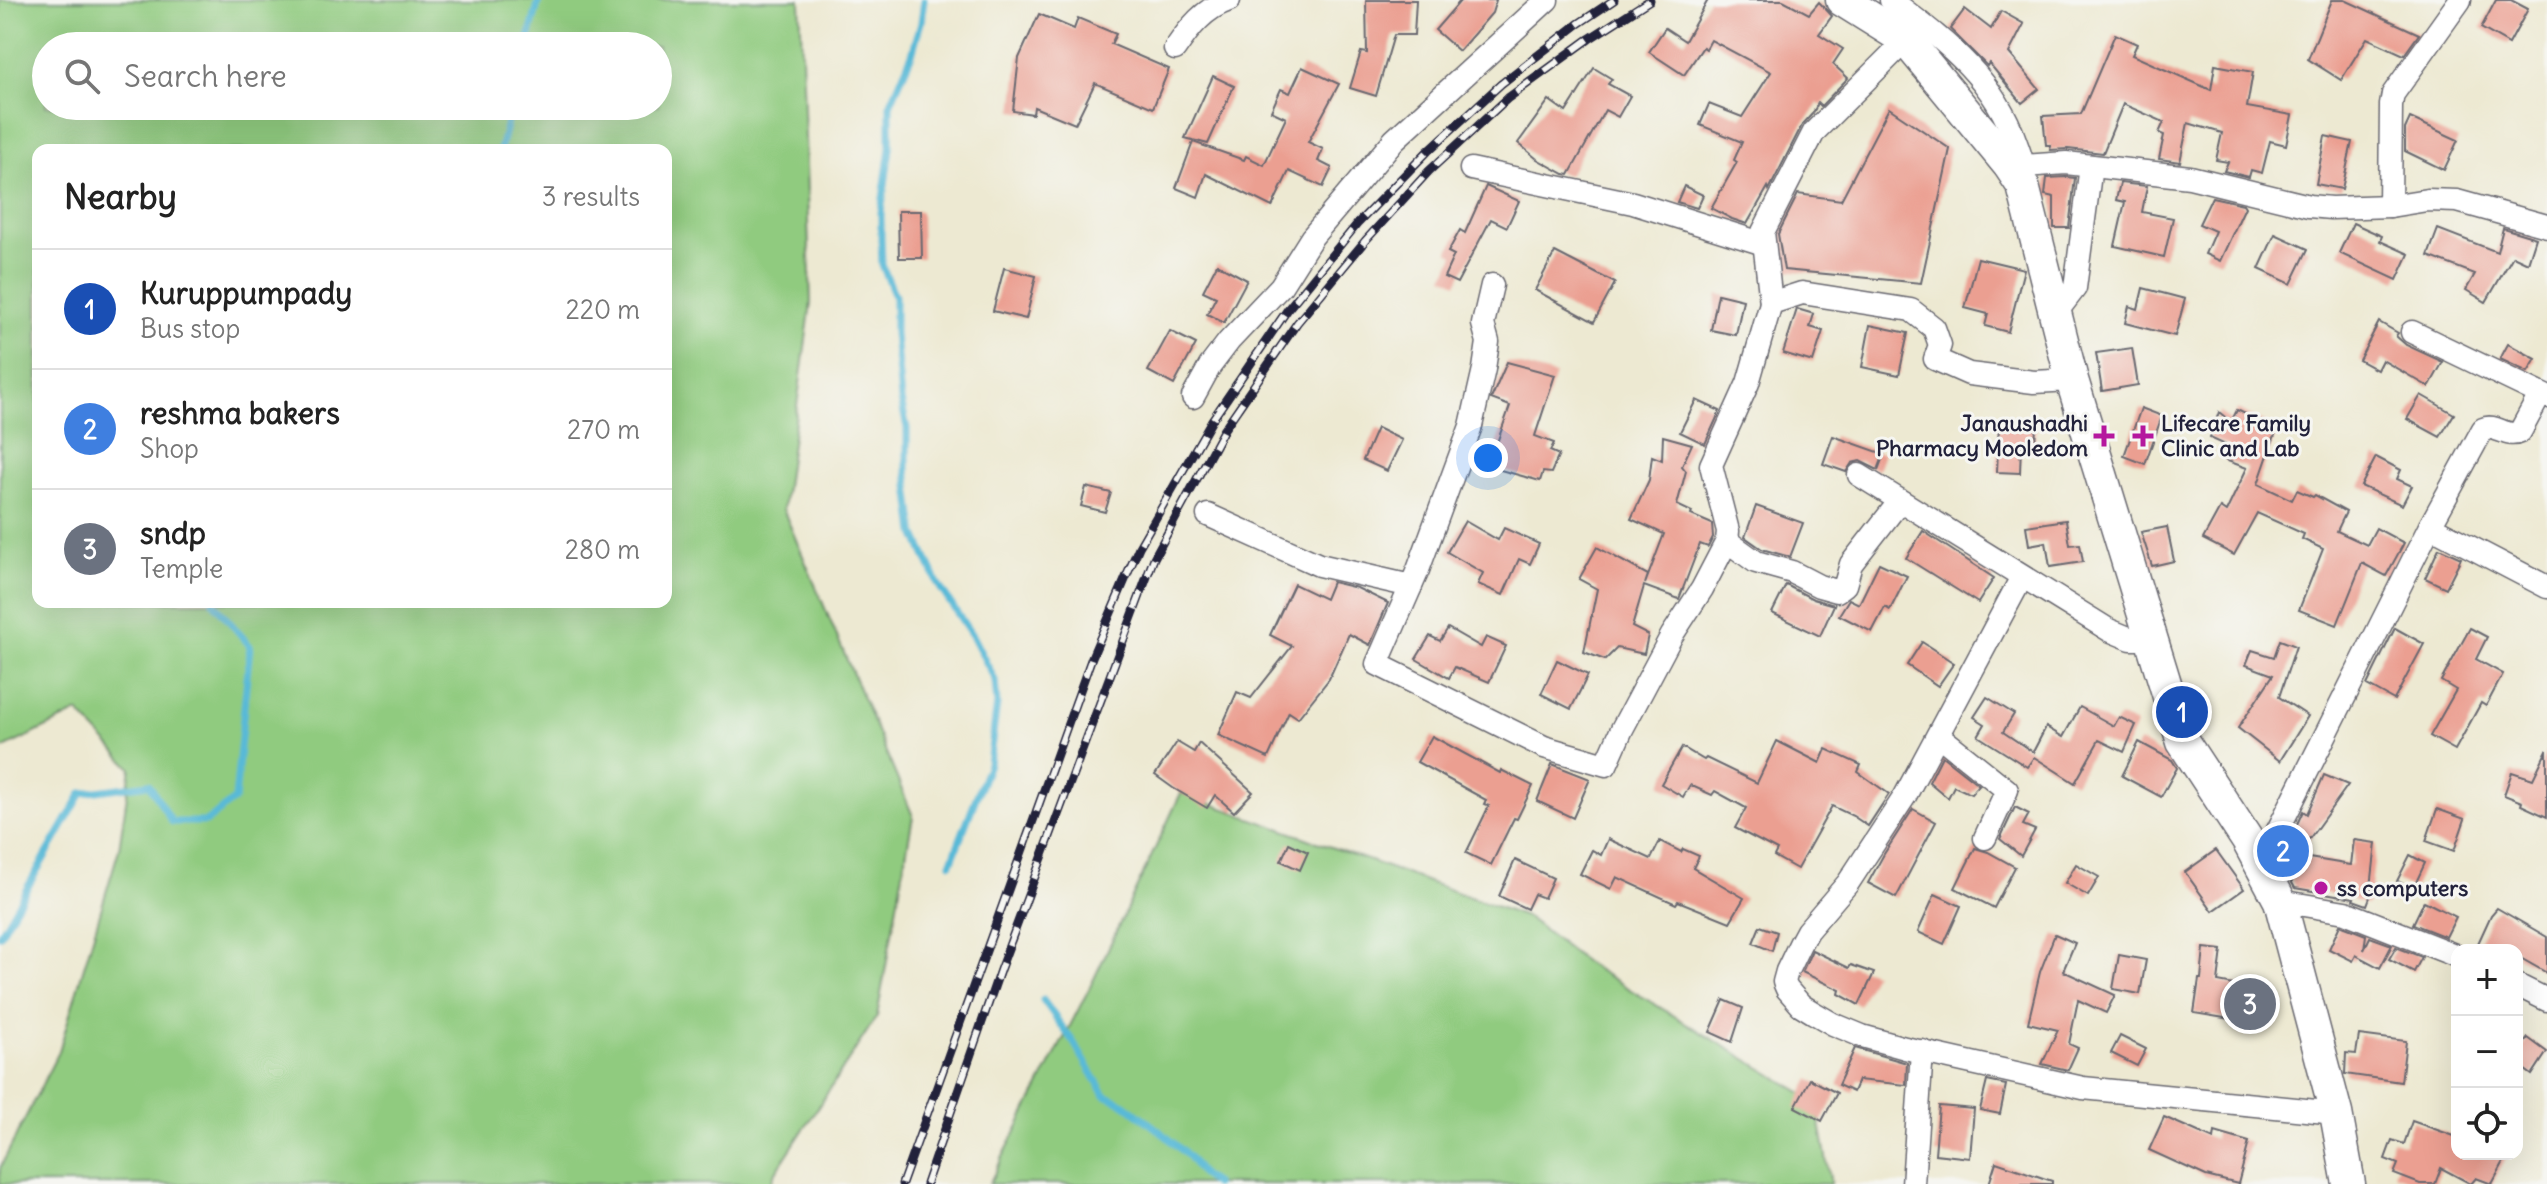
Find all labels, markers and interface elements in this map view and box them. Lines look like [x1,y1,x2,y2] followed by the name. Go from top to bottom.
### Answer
[32,32,672,120] search box
[60,54,104,98] icon: search
[124,57,287,95] text: Search here
[64,175,177,218] text: Nearby
[542,180,640,213] text: 3 results
[140,274,352,312] text: Kuruppumpady
[85,293,95,326] text: 1
[565,293,640,326] text: 220 m
[140,312,240,345] text: Bus stop
[140,394,340,432] text: reshma bakers
[1876,409,2088,462] place label: Janaushadhi Pharmacy Mooledom
[2161,409,2311,462] place label: Lifecare Family Clinic and Lab
[83,413,97,446] text: 2
[567,413,640,446] text: 270 m
[2132,425,2154,447] marker: Lifecare Family Clinic and Lab
[2095,427,2113,445] marker: Janaushadhi Pharmacy Mooledom
[140,432,199,465] text: Shop
[1468,438,1508,478] your location
[140,514,206,552] text: sndp
[83,533,97,566] text: 3
[565,533,640,566] text: 280 m
[140,552,223,585] text: Temple
[2156,682,2208,742] pin: 1
[2257,821,2309,881] pin: 2
[2337,874,2468,902] place label: ss computers
[2312,879,2330,897] marker: ss computers
[2451,944,2523,1160] map controls
[2451,944,2523,1016] button: +
[2224,974,2276,1034] pin: 3
[2451,1016,2523,1088] button: −
[2451,1088,2523,1160] button: locate

